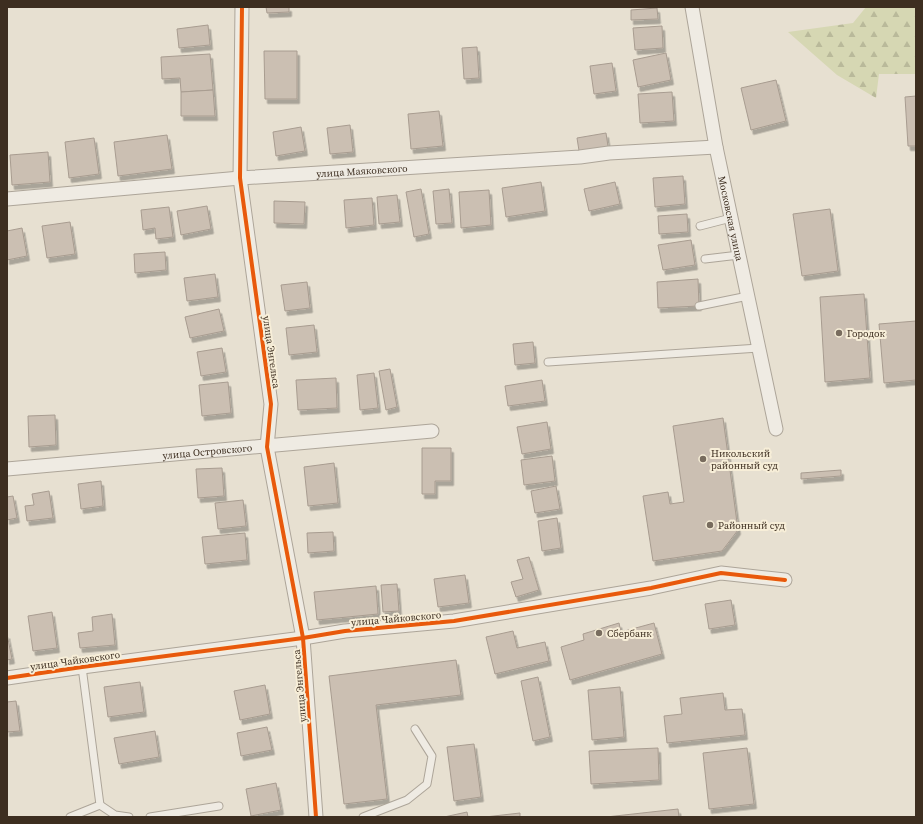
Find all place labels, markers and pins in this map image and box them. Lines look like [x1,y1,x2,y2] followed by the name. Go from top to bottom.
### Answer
[847,327,886,340] place label: Городок
[834,328,844,338] marker: Городок
[711,447,778,472] place label: Никольский районный суд
[698,454,708,464] marker: Никольский районный суд
[718,519,785,532] place label: Районный суд
[705,520,715,530] marker: Районный суд
[607,627,652,640] place label: Сбербанк
[594,628,604,638] marker: Сбербанк

